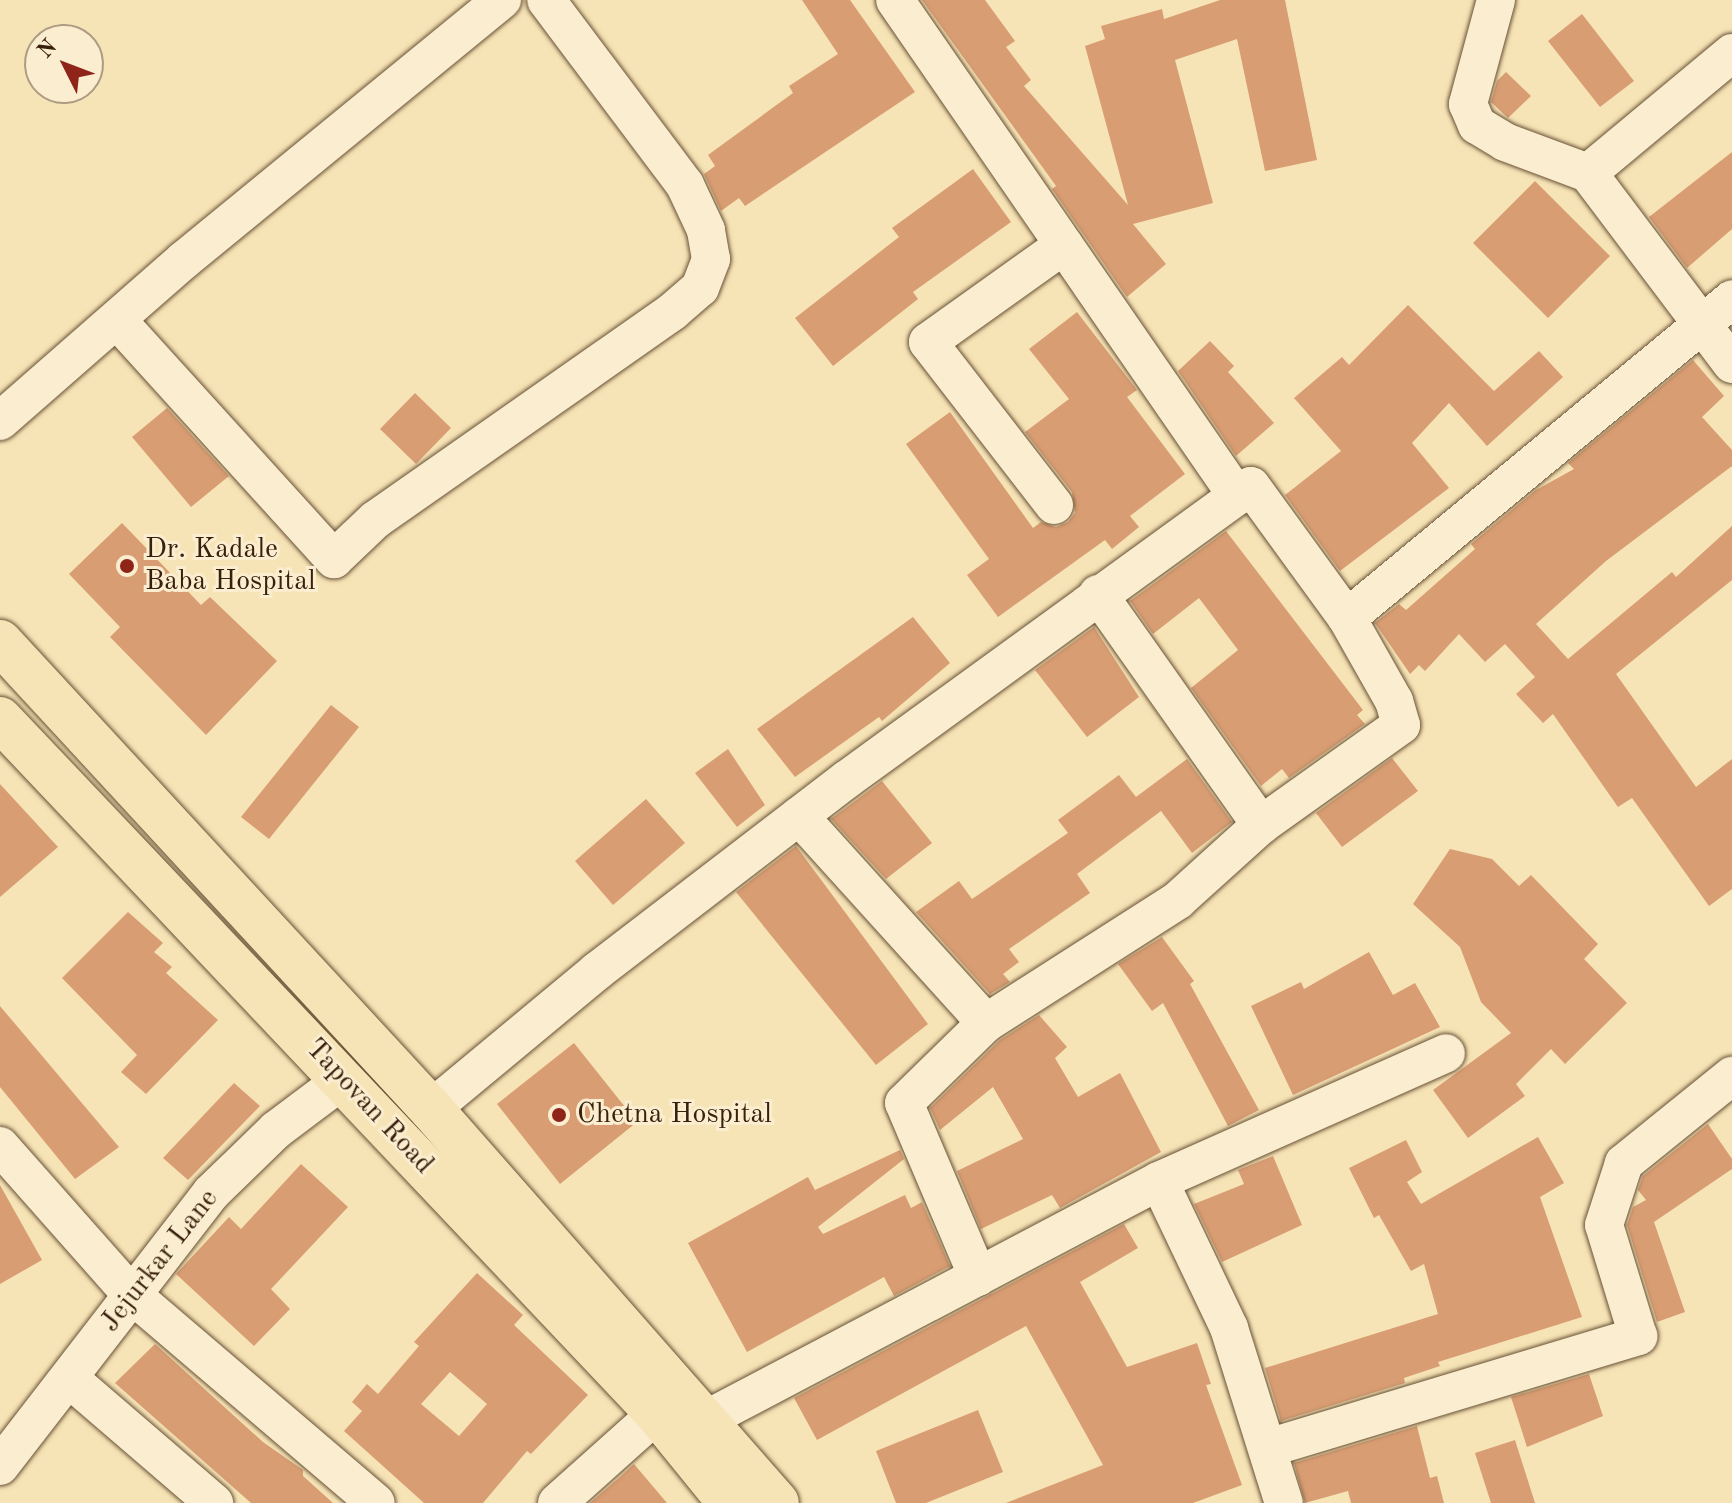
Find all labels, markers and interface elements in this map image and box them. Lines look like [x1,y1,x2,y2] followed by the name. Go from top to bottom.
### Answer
[24,24,104,104] north arrow
[34,36,61,63] text: N
[145,533,316,599] place label: Dr. Kadale Baba Hospital
[116,555,138,577] marker: Dr. Kadale Baba Hospital
[298,1032,440,1182] street label: Tapovan Road
[577,1098,772,1132] place label: Chetna Hospital
[548,1104,570,1126] marker: Chetna Hospital
[94,1183,226,1339] street label: Jejurkar Lane

